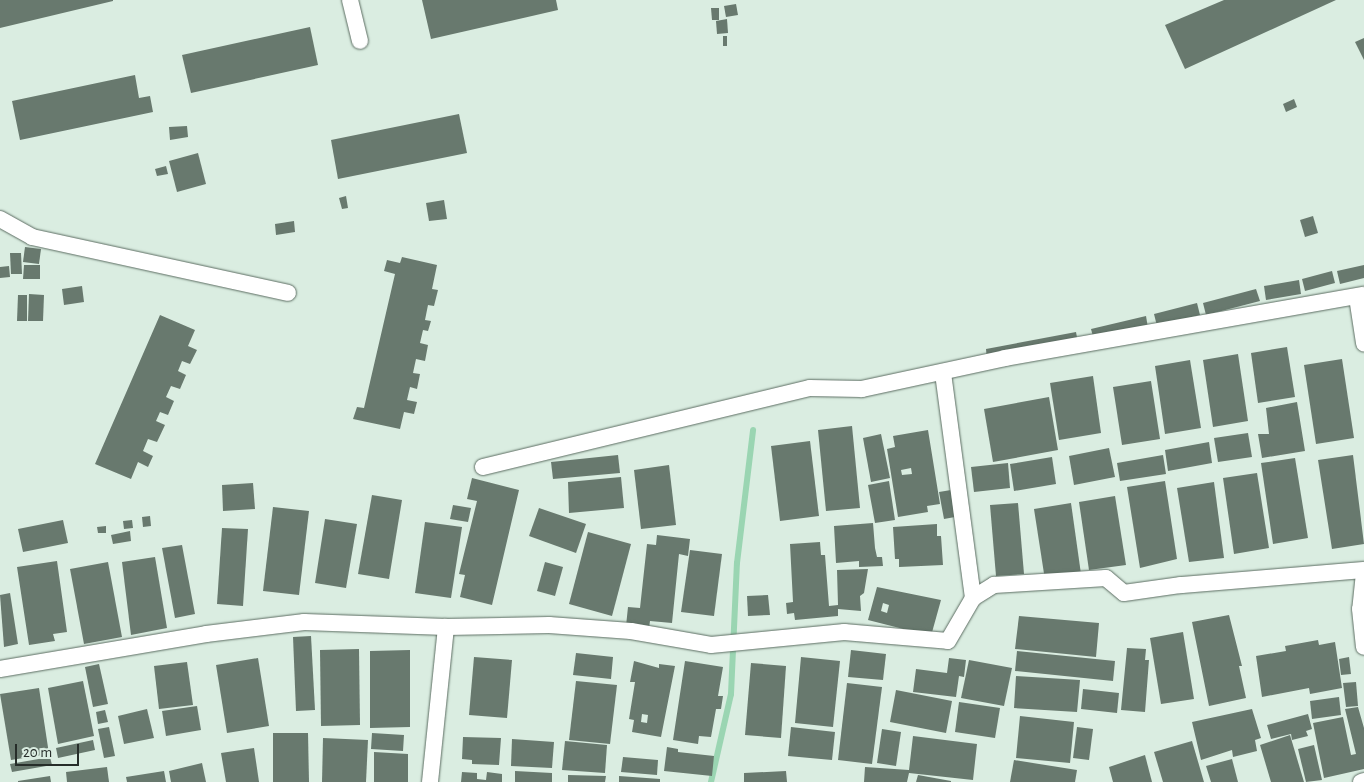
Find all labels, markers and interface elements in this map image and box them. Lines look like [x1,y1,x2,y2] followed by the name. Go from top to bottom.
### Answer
[18,734,81,766] scale bar
[23,745,52,760] text: 20 m

